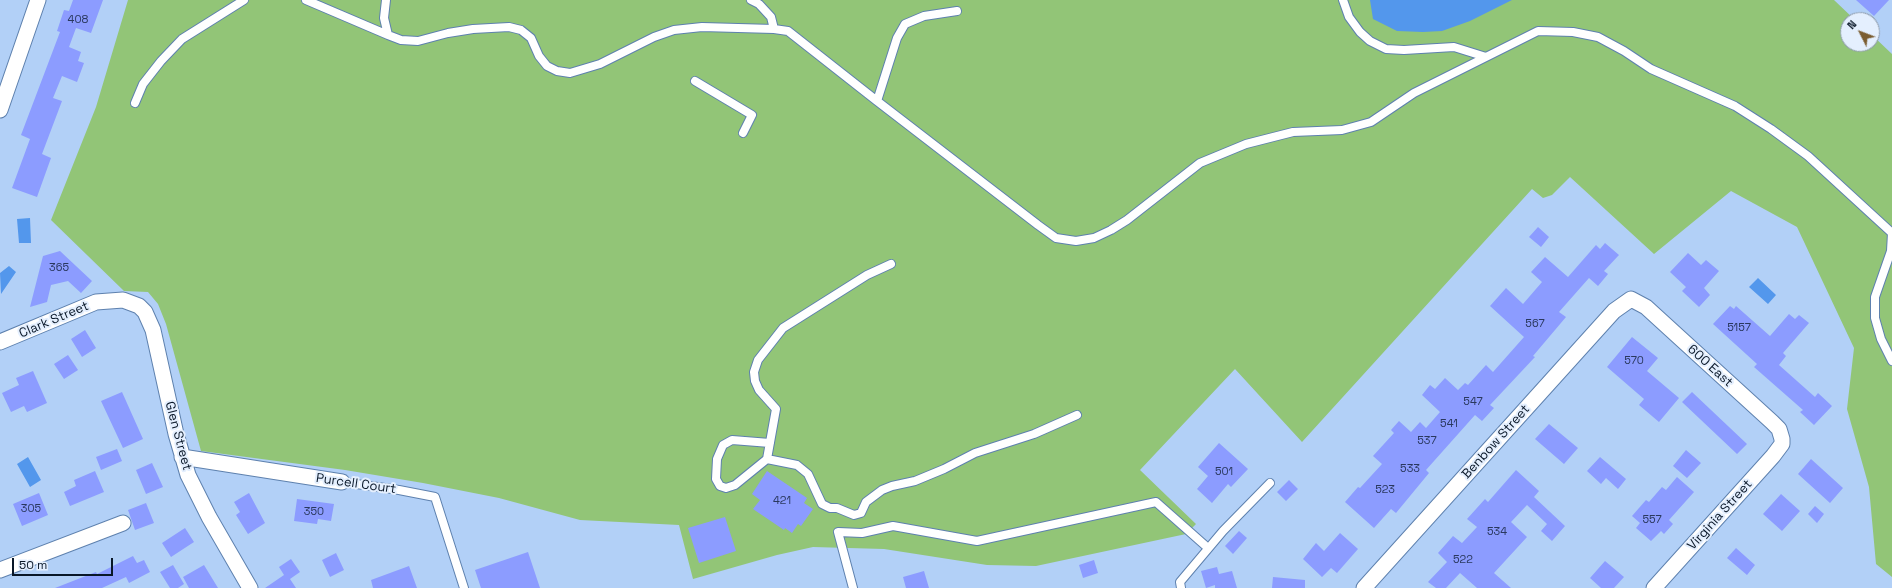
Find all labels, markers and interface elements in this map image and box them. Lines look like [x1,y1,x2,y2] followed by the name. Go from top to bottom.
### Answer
[1840,12,1880,52] north arrow
[68,13,88,27] house number: 408
[1844,17,1859,32] text: N
[49,261,69,275] house number: 365
[17,298,91,342] street label: Clark Street
[1525,317,1545,331] house number: 567
[1727,321,1751,335] house number: 5157
[1684,342,1736,390] street label: 600 East
[1624,354,1644,368] house number: 570
[1463,395,1483,409] house number: 547
[161,400,195,472] street label: Glen Street
[1459,402,1533,482] street label: Benbow Street
[1440,417,1458,431] house number: 541
[1417,434,1437,448] house number: 537
[1400,462,1420,476] house number: 533
[1215,465,1233,479] house number: 501
[315,471,397,497] street label: Purcell Court
[1684,477,1756,553] street label: Virginia Street
[1375,483,1395,497] house number: 523
[773,494,791,508] house number: 421
[21,502,41,516] house number: 305
[304,505,324,519] house number: 350
[1642,513,1662,527] house number: 557
[1487,525,1507,539] house number: 534
[14,550,115,576] scale bar
[1453,553,1473,567] house number: 522
[19,557,47,573] text: 50 m

